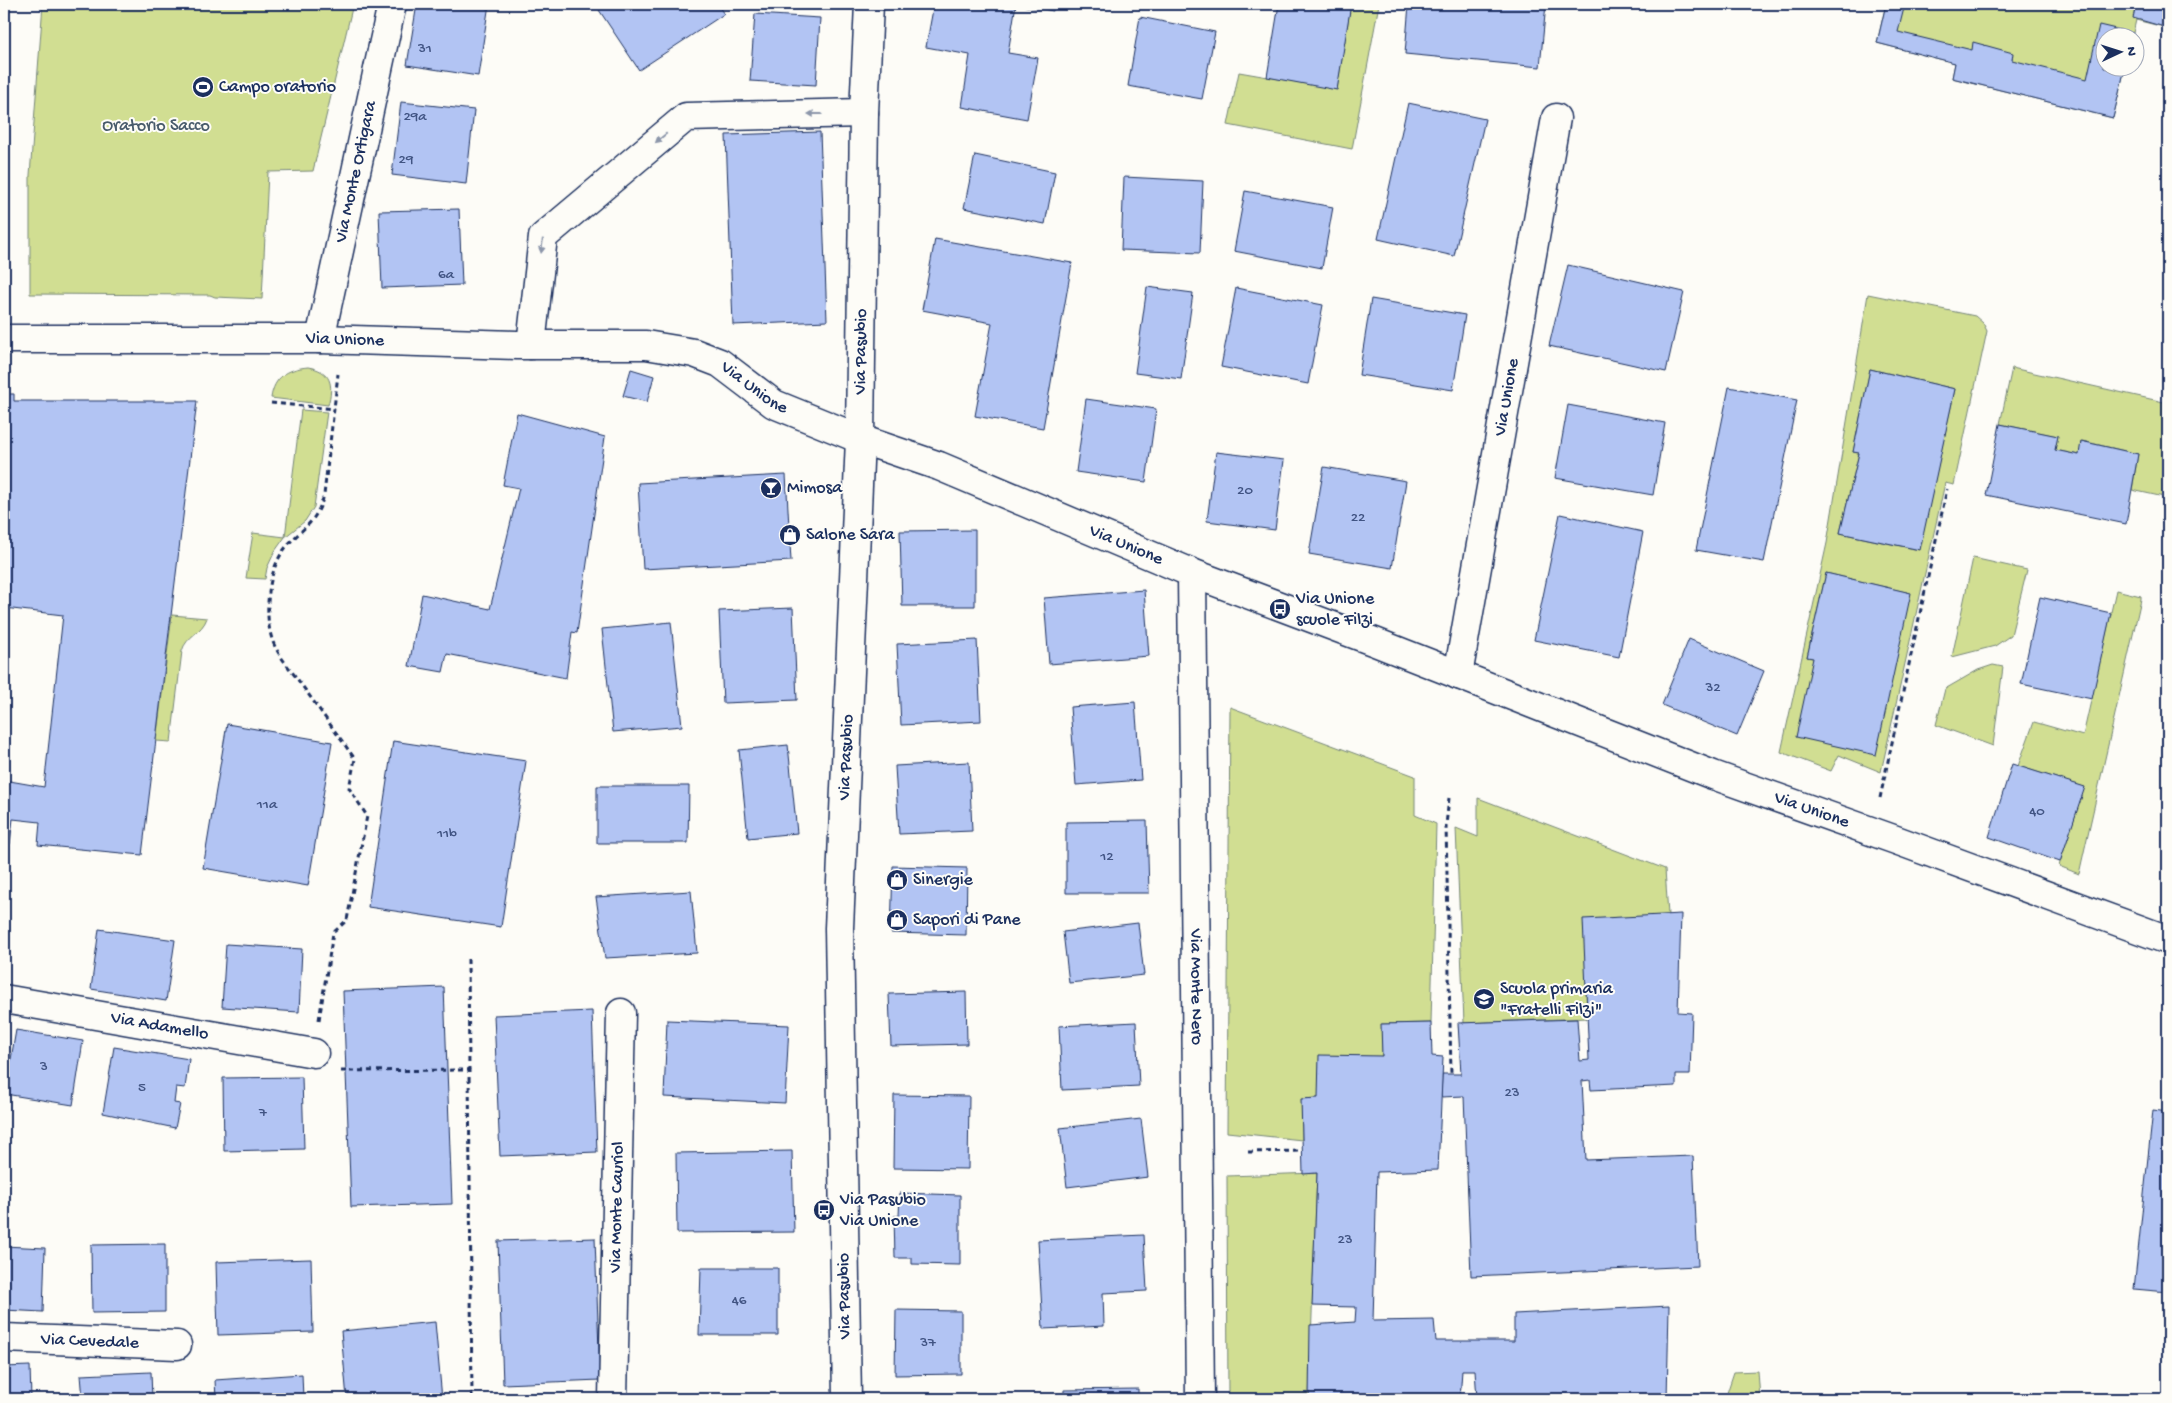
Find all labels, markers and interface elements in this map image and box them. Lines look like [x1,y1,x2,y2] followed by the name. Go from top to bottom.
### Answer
[2094,28,2144,78] north arrow
[417,40,432,58] house number: 31
[2122,46,2139,56] text: N
[191,75,215,99] sports icon: Campo oratorio
[219,77,336,98] place label: Campo oratorio
[330,98,382,246] street label: Via Monte Ortigara
[403,108,427,126] house number: 29a
[807,110,823,118] one-way arrow
[102,116,210,137] park label: Oratorio Sacco
[654,133,667,144] one-way arrow
[399,151,414,169] house number: 29
[538,239,546,255] one-way arrow
[438,266,455,284] house number: 6a
[850,308,872,396] street label: Via Pasubio
[305,328,385,351] street label: Via Unione
[715,356,791,419] street label: Via Unione
[1490,356,1524,439] street label: Via Unione
[759,476,783,500] bar icon: Mimosa
[787,478,843,499] place label: Mimosa
[1237,482,1253,500] house number: 20
[1351,509,1365,527] house number: 22
[1085,520,1167,570] street label: Via Unione
[778,523,802,547] shop icon: Salone Sara
[806,525,895,546] place label: Salone Sara
[1295,589,1375,631] place label: Via Unione scuole Filzi
[1268,597,1292,621] bus stop icon: Via Unione scuole Filzi
[1704,679,1721,697] house number: 32
[834,714,859,802] street label: Via Pasubio
[1770,787,1853,833] street label: Via Unione
[256,796,278,814] house number: 11a
[2029,803,2045,821] house number: 40
[436,825,457,843] house number: 11b
[1099,848,1114,866] house number: 12
[885,868,909,892] shop icon: Sinergie
[913,870,974,891] place label: Sinergie
[885,908,909,932] shop icon: Sapori di Pane
[913,910,1021,931] place label: Sapori di Pane
[1185,928,1207,1045] street label: Via Monte Nero
[1500,979,1614,1021] place label: Scuola primaria "Fratelli Filzi"
[1472,987,1496,1011] school or university icon: Scuola primaria "Fratelli Filzi"
[108,1007,210,1045] street label: Via Adamello
[39,1058,48,1076] house number: 3
[138,1079,146,1097] house number: 5
[1504,1084,1520,1102] house number: 23
[258,1104,268,1122] house number: 7
[605,1141,629,1274] street label: Via Monte Cauriol
[839,1190,926,1232] place label: Via Pasubio Via Unione
[812,1198,836,1222] bus stop icon: Via Pasubio Via Unione
[1337,1231,1353,1249] house number: 23
[834,1253,856,1340] street label: Via Pasubio
[732,1292,747,1310] house number: 46
[39,1329,140,1354] street label: Via Cevedale
[919,1334,937,1352] house number: 37

